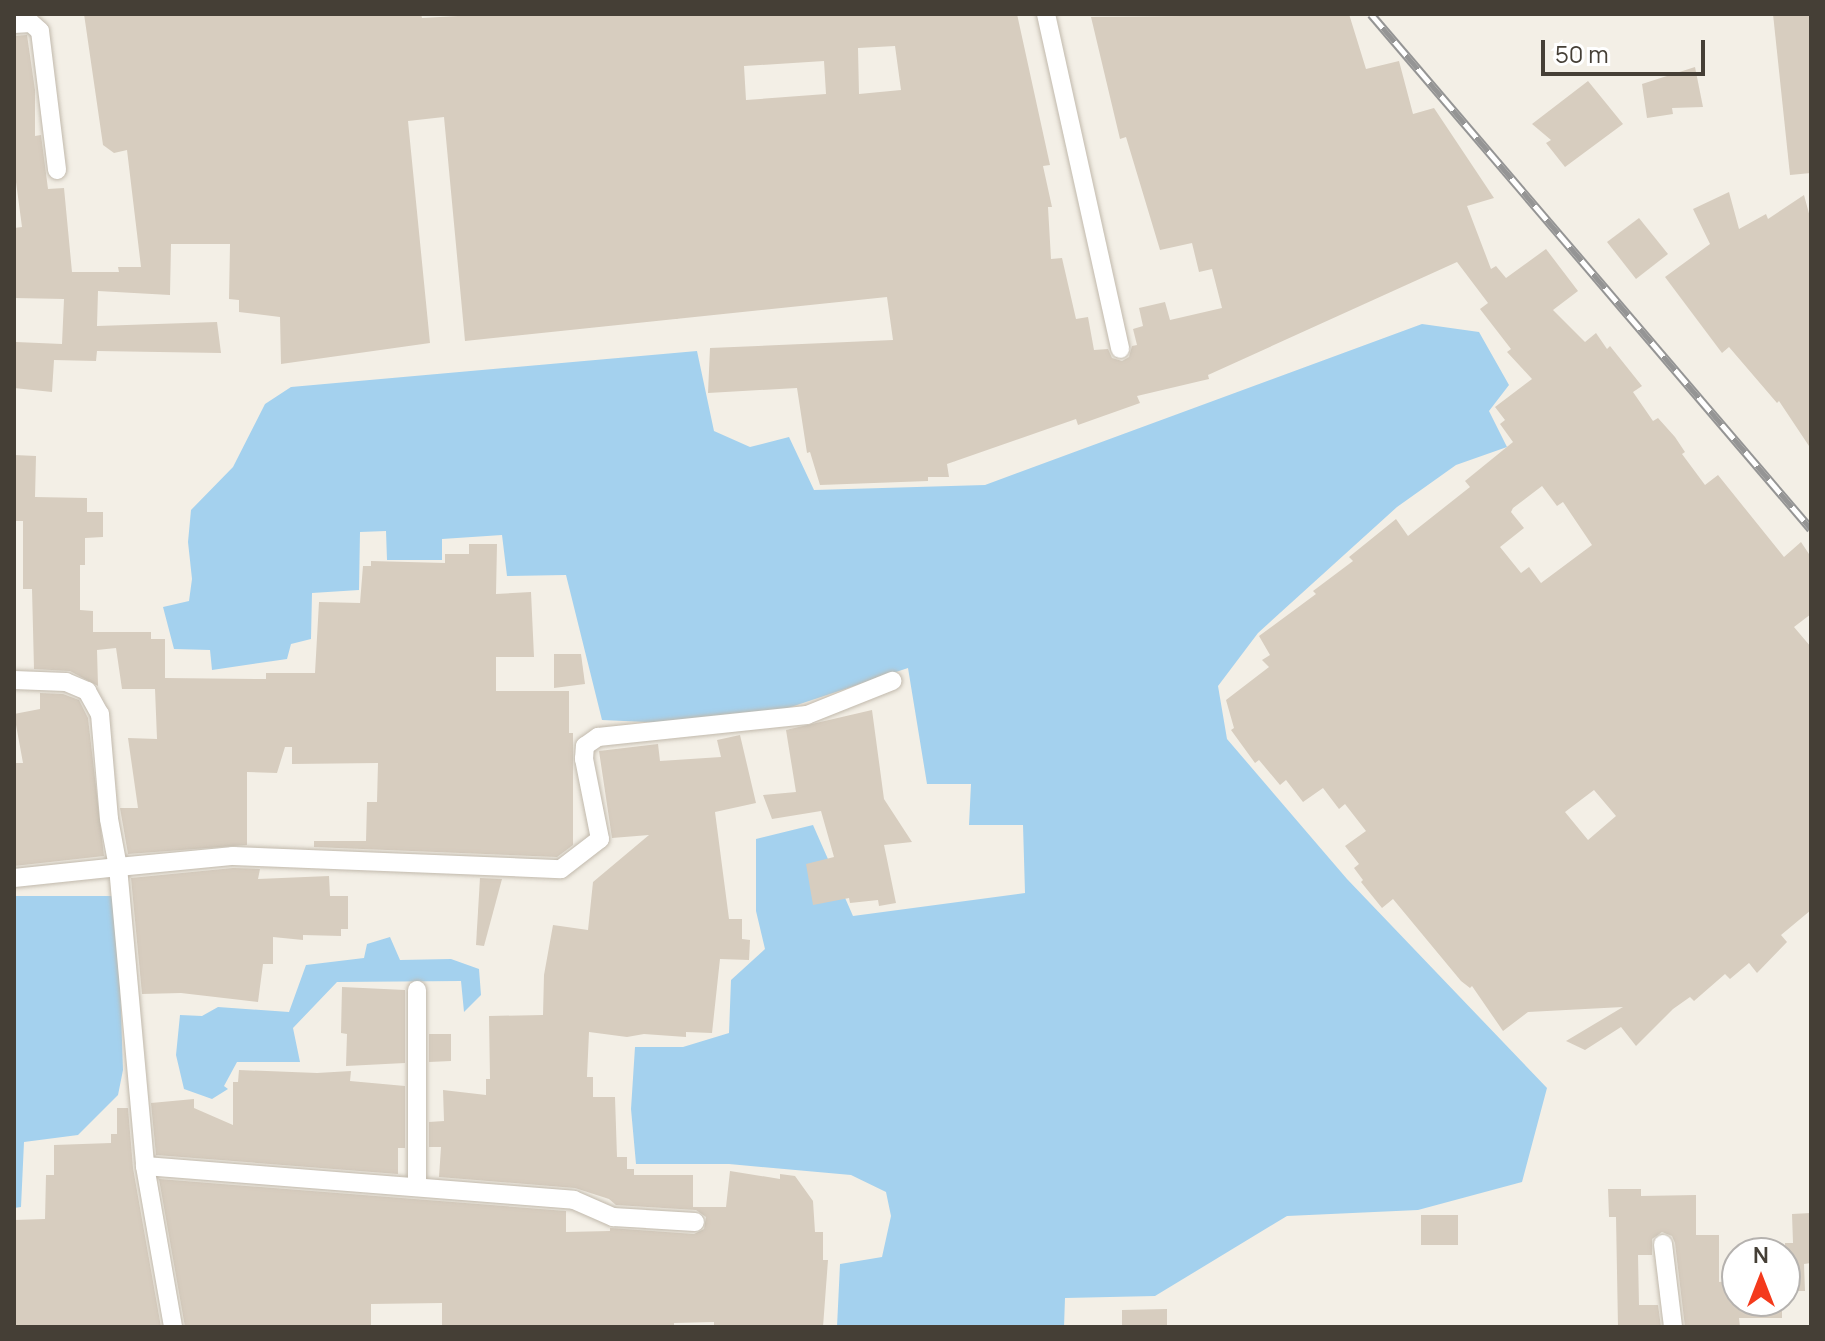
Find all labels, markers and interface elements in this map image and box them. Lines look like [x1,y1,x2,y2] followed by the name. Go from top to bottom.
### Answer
[1545,24,1709,74] scale bar
[1555,37,1609,70] text: 50 m
[1721,1237,1801,1317] north arrow
[1753,1240,1769,1270] text: N

